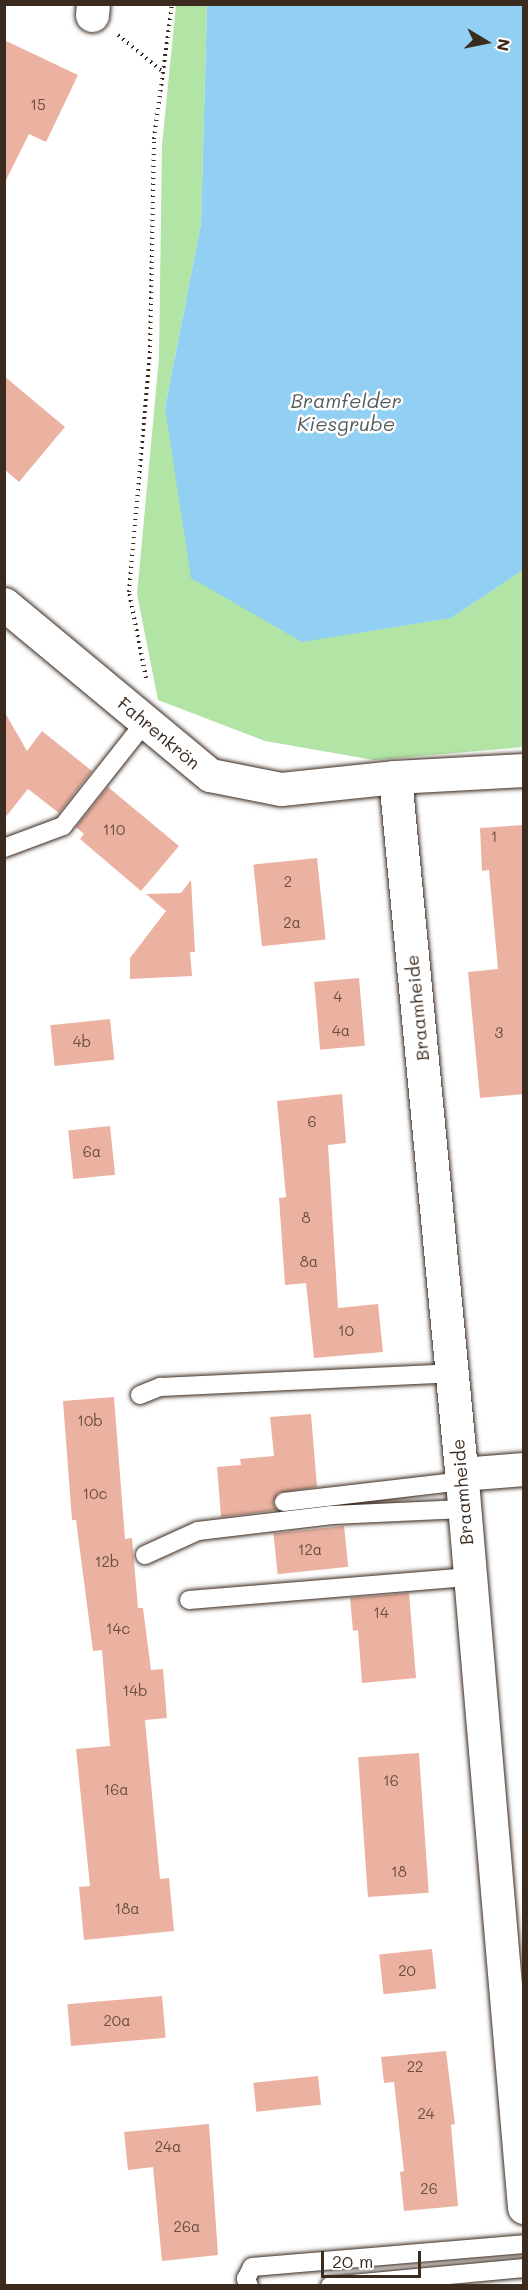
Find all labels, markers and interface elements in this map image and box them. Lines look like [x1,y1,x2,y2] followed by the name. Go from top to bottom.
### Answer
[456,12,516,72] north arrow
[493,37,516,53] text: N
[30,96,46,114] house number: 15
[290,388,402,435] water label: Bramfelder Kiesgrube
[113,692,205,774] street label: Fahrenkrön
[103,821,125,839] house number: 110
[491,828,497,846] house number: 1
[284,873,292,891] house number: 2
[283,914,301,932] house number: 2a
[401,954,433,1062] street label: Braamheide
[334,988,342,1006] house number: 4
[332,1022,350,1040] house number: 4a
[495,1024,503,1042] house number: 3
[73,1033,91,1051] house number: 4b
[307,1113,317,1131] house number: 6
[83,1143,101,1161] house number: 6a
[301,1209,311,1227] house number: 8
[300,1253,318,1271] house number: 8a
[338,1322,354,1340] house number: 10
[77,1412,103,1430] house number: 10b
[447,1438,477,1546] street label: Braamheide
[83,1485,107,1503] house number: 10c
[298,1541,322,1559] house number: 12a
[95,1553,119,1571] house number: 12b
[373,1604,389,1622] house number: 14
[106,1620,130,1638] house number: 14c
[122,1682,148,1700] house number: 14b
[383,1772,399,1790] house number: 16
[103,1781,129,1799] house number: 16a
[391,1863,407,1881] house number: 18
[114,1900,140,1918] house number: 18a
[398,1962,416,1980] house number: 20
[104,2012,130,2030] house number: 20a
[407,2058,423,2076] house number: 22
[417,2105,435,2123] house number: 24
[155,2138,181,2156] house number: 24a
[420,2180,438,2198] house number: 26
[174,2218,200,2236] house number: 26a
[324,2239,424,2277] scale bar
[332,2249,373,2273] text: 20 m

